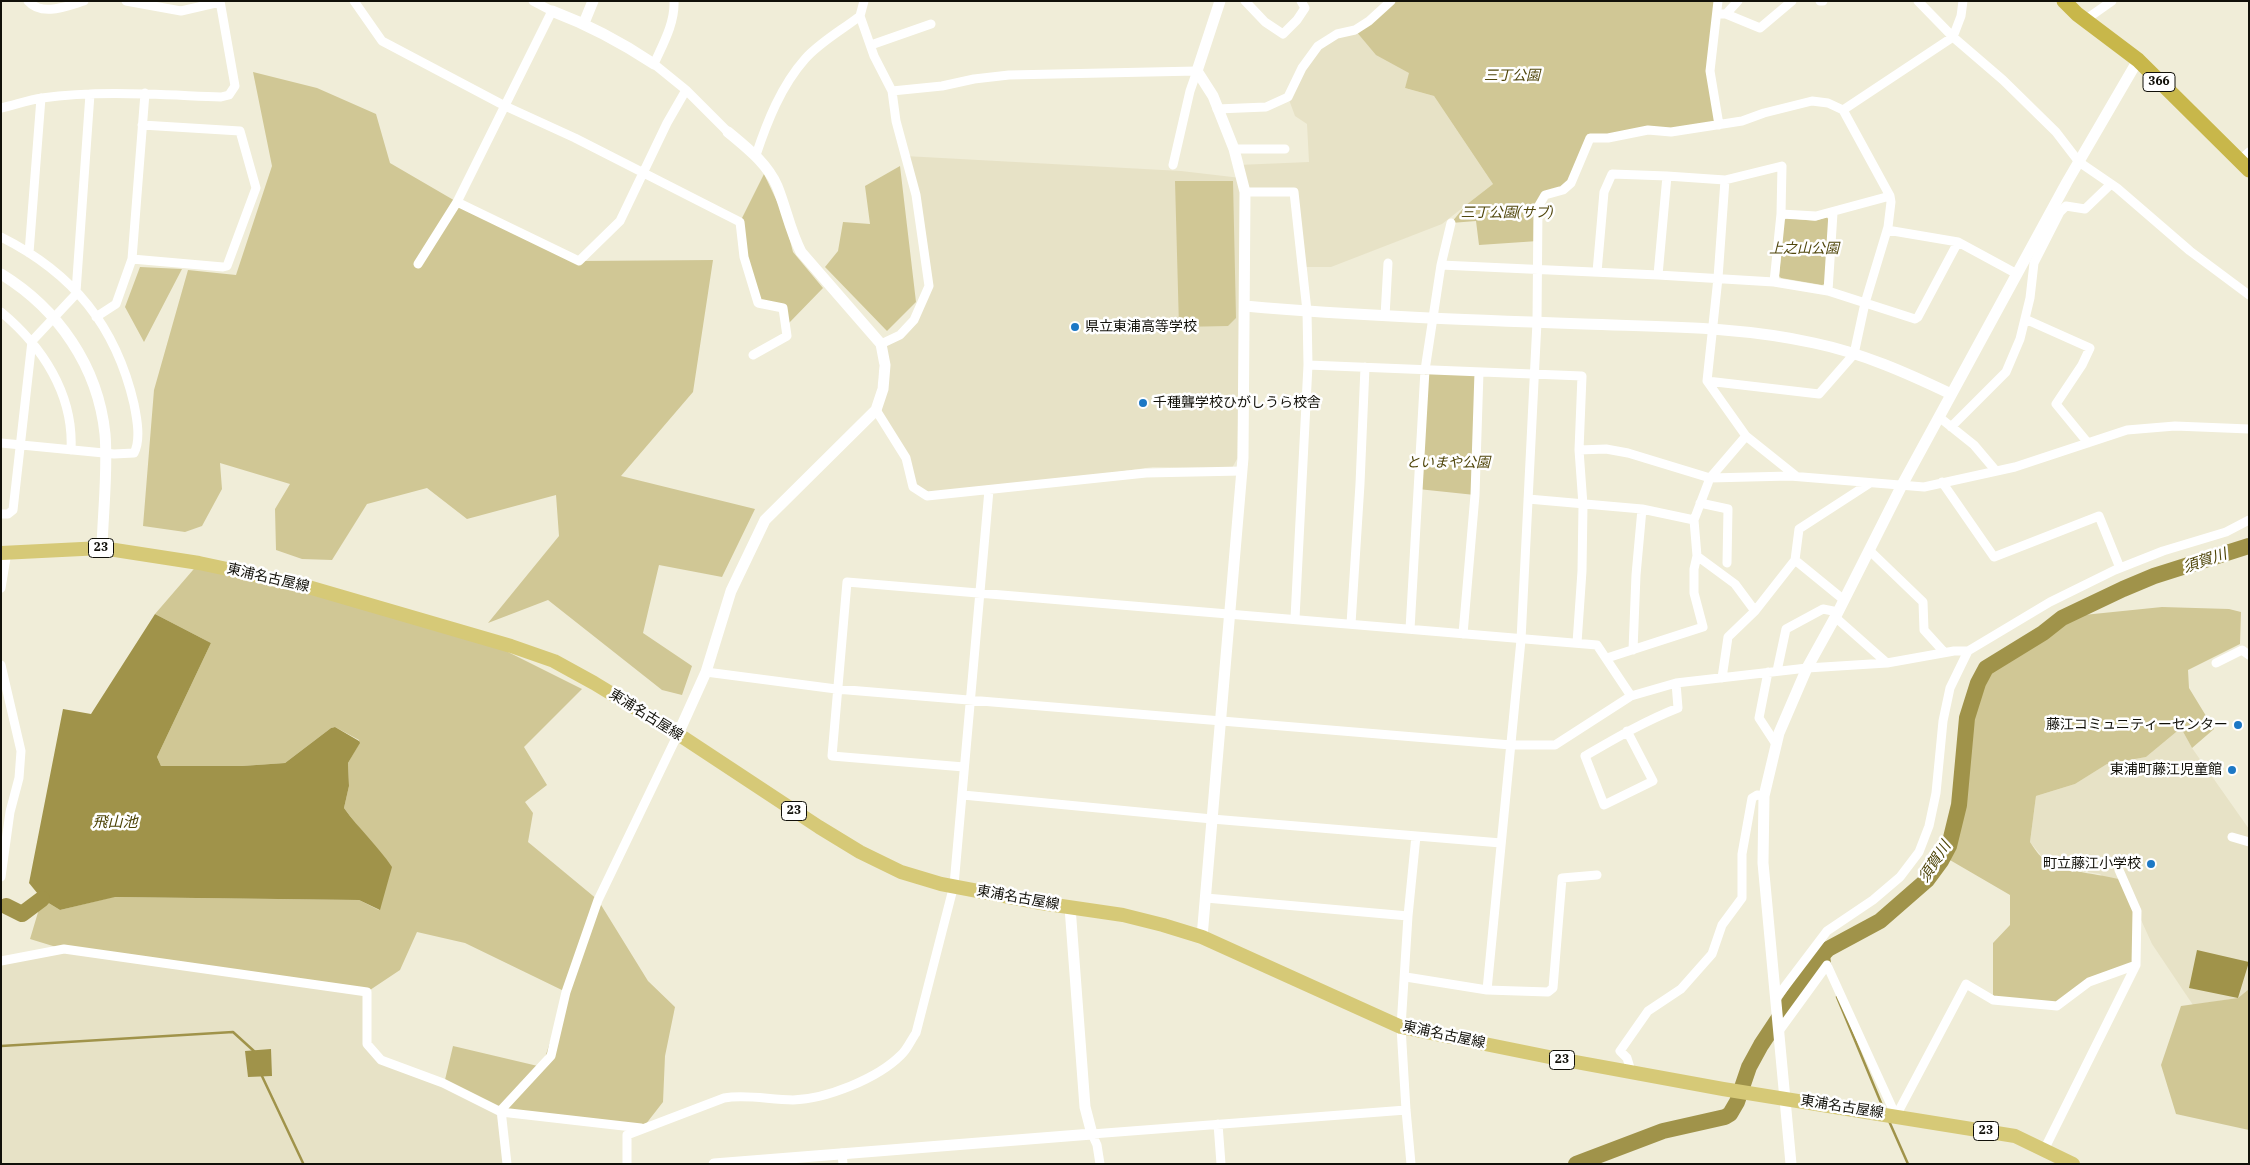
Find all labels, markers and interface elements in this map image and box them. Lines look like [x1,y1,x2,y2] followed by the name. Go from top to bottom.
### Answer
[1484,68,1540,84] park label: 三丁公園
[2143,72,2175,91] road number: 366
[1461,205,1553,221] park label: 三丁公園(サブ)
[1769,241,1839,257] park label: 上之山公園
[1085,319,1197,335] place label: 県立東浦高等学校
[1069,321,1081,333] marker: 県立東浦高等学校
[1153,395,1321,411] place label: 千種聾学校ひがしうら校舎
[1137,397,1149,409] marker: 千種聾学校ひがしうら校舎
[1406,455,1490,471] park label: といまや公園
[88,538,114,558] road number: 23
[2181,545,2229,577] water label: 須賀川
[225,560,311,596] street label: 東浦名古屋線
[606,686,686,744] street label: 東浦名古屋線
[2046,717,2228,733] place label: 藤江コミュニティーセンター
[2232,719,2244,731] marker: 藤江コミュニティーセンター
[2110,762,2222,778] place label: 東浦町藤江児童館
[2226,764,2238,776] marker: 東浦町藤江児童館
[782,801,806,820] road number: 23
[93,814,137,832] water label: 飛山池
[1915,838,1955,886] water label: 須賀川
[2043,856,2141,872] place label: 町立藤江小学校
[2145,858,2157,870] marker: 町立藤江小学校
[975,882,1061,914] street label: 東浦名古屋線
[1401,1018,1487,1052] street label: 東浦名古屋線
[1550,1050,1574,1070] road number: 23
[1799,1092,1885,1122] street label: 東浦名古屋線
[1974,1122,1998,1140] road number: 23

